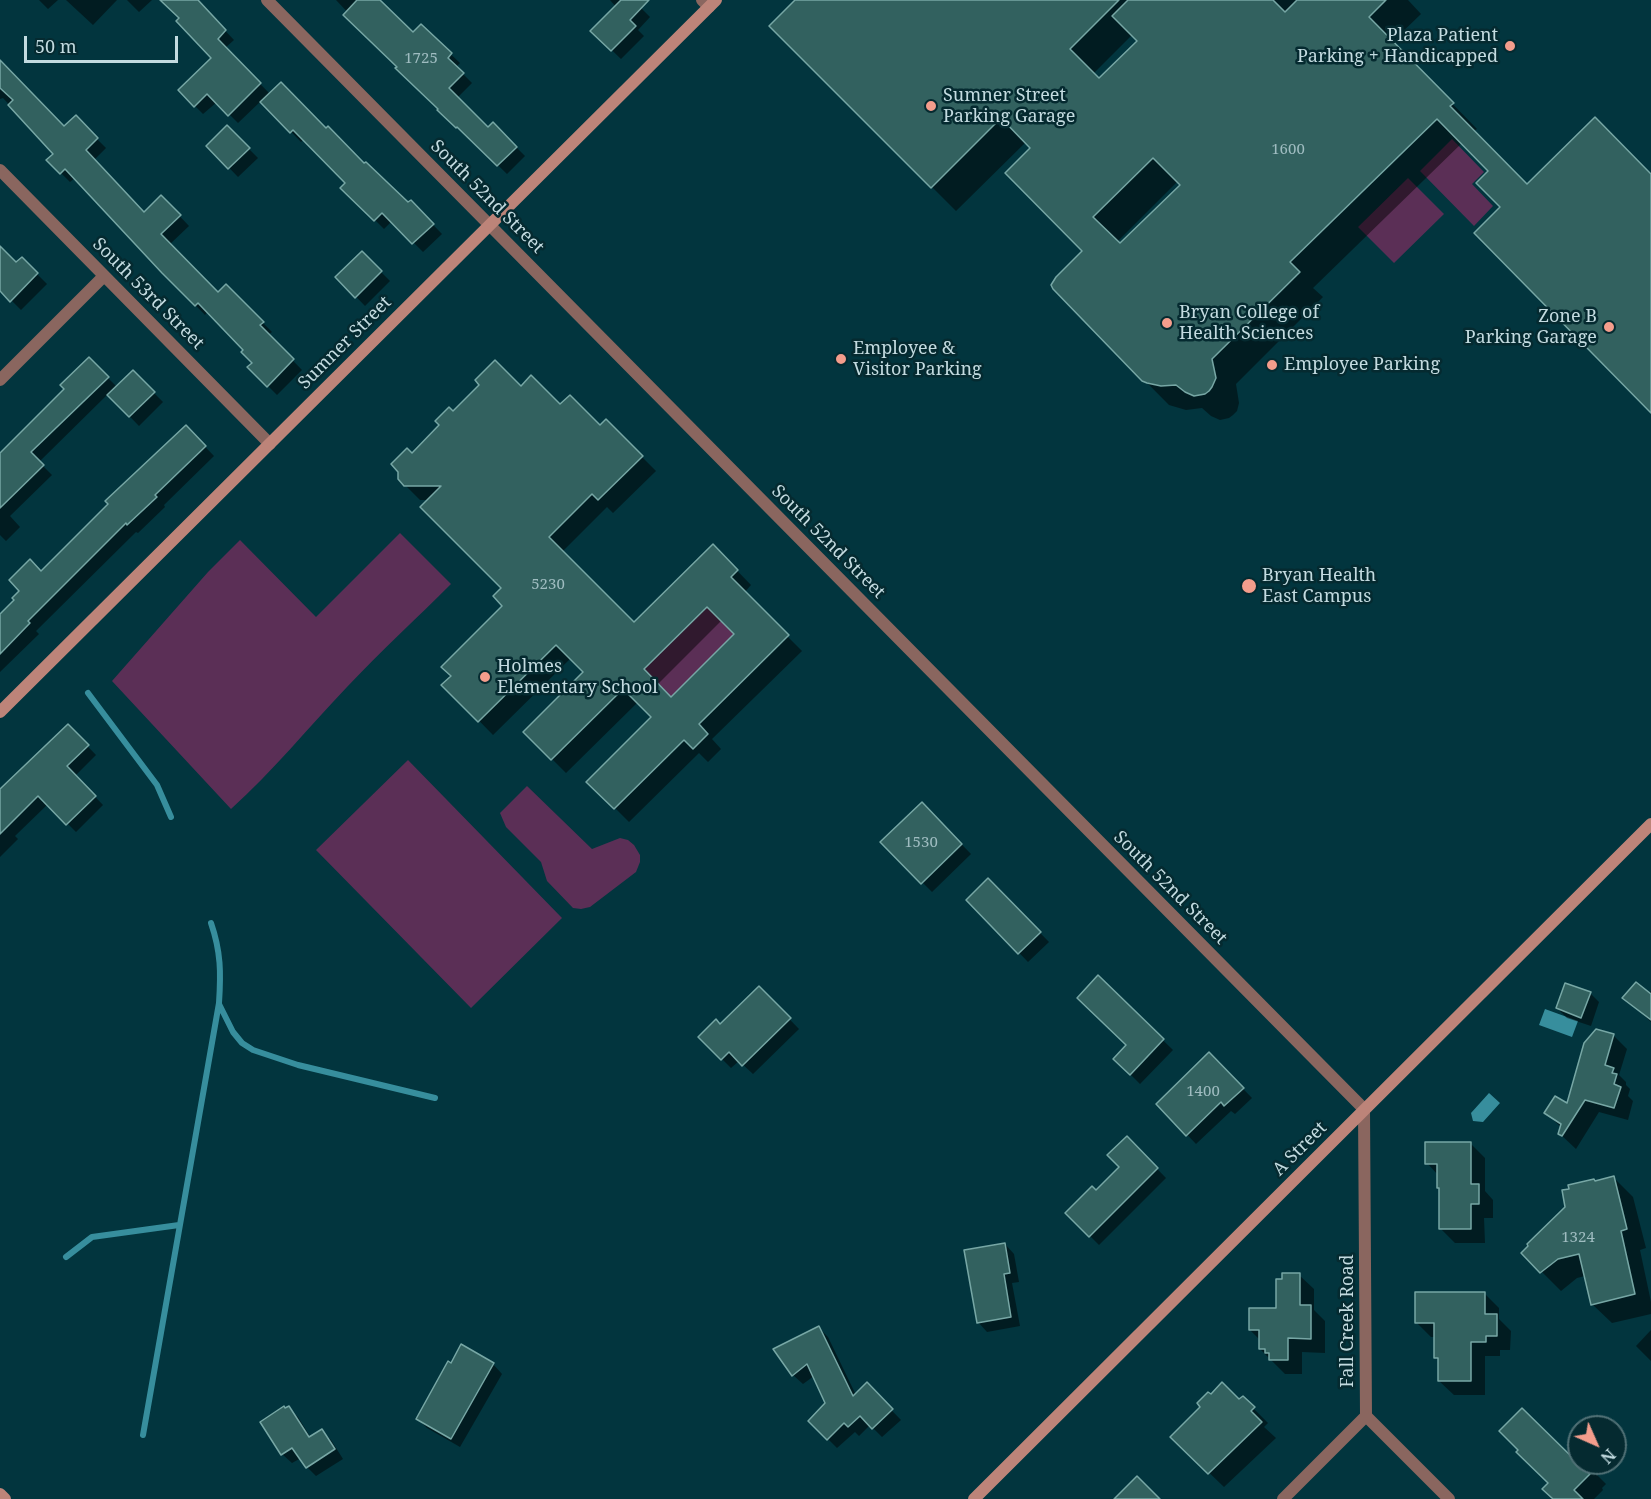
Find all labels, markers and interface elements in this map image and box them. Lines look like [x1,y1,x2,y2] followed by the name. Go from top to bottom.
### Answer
[27,24,182,62] scale bar
[1297,25,1498,68] place label: Plaza Patient Parking + Handicapped
[35,34,77,58] text: 50 m
[1503,39,1517,53] marker: Plaza Patient Parking + Handicapped
[404,50,438,68] house number: 1725
[943,85,1075,128] place label: Sumner Street Parking Garage
[924,99,938,113] marker: Sumner Street Parking Garage
[426,136,548,258] street label: South 52nd Street
[1271,141,1305,159] house number: 1600
[88,234,208,354] street label: South 53rd Street
[294,292,396,394] street label: Sumner Street
[1179,302,1319,344] place label: Bryan College of Health Sciences
[1465,306,1597,348] place label: Zone B Parking Garage
[1160,316,1174,330] marker: Bryan College of Health Sciences
[1602,320,1616,334] marker: Zone B Parking Garage
[853,338,982,380] place label: Employee & Visitor Parking
[834,352,848,366] marker: Employee & Visitor Parking
[1284,354,1440,376] place label: Employee Parking
[1265,358,1279,372] marker: Employee Parking
[767,481,889,603] street label: South 52nd Street
[1262,565,1376,608] place label: Bryan Health East Campus
[531,576,565,594] house number: 5230
[1240,577,1258,595] marker: Bryan Health East Campus
[497,656,658,698] place label: Holmes Elementary School
[478,670,492,684] marker: Holmes Elementary School
[1109,827,1231,949] street label: South 52nd Street
[904,834,938,852] house number: 1530
[1186,1083,1220,1101] house number: 1400
[1268,1117,1332,1181] street label: A Street
[1561,1229,1595,1247] house number: 1324
[1337,1254,1359,1388] street label: Fall Creek Road
[1567,1415,1627,1475] north arrow
[1596,1444,1621,1469] text: N

